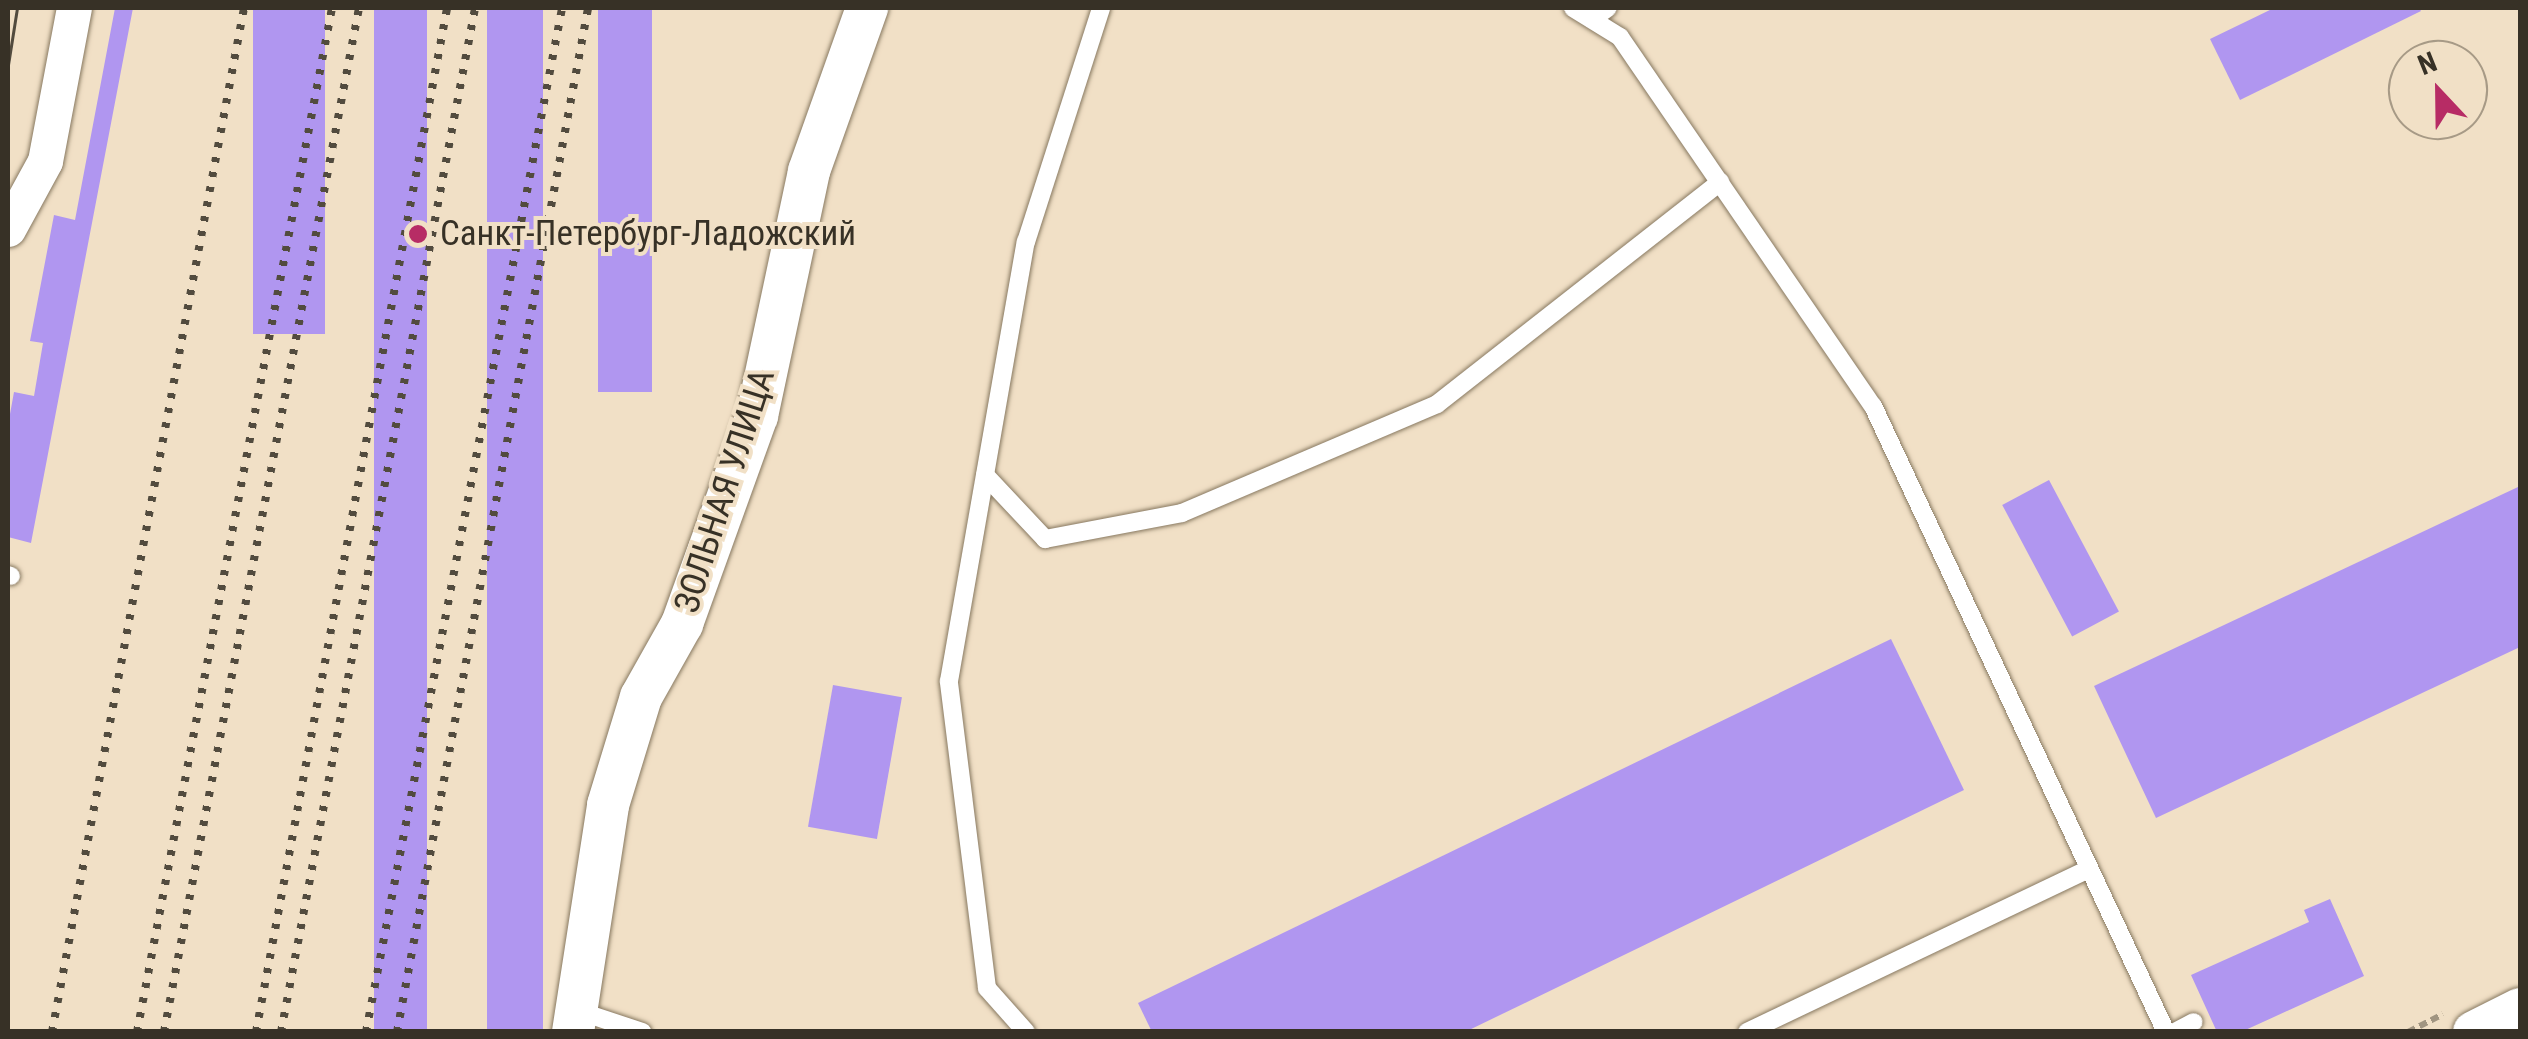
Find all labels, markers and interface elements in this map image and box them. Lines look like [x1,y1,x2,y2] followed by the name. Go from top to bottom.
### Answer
[2388,40,2488,140] north arrow
[2413,45,2441,82] text: N
[440,213,856,255] place label: Санкт-Петербург-Ладожский
[405,221,431,247] marker: Санкт-Петербург-Ладожский
[666,364,784,618] street label: ЗОЛЬНАЯ УЛИЦА

